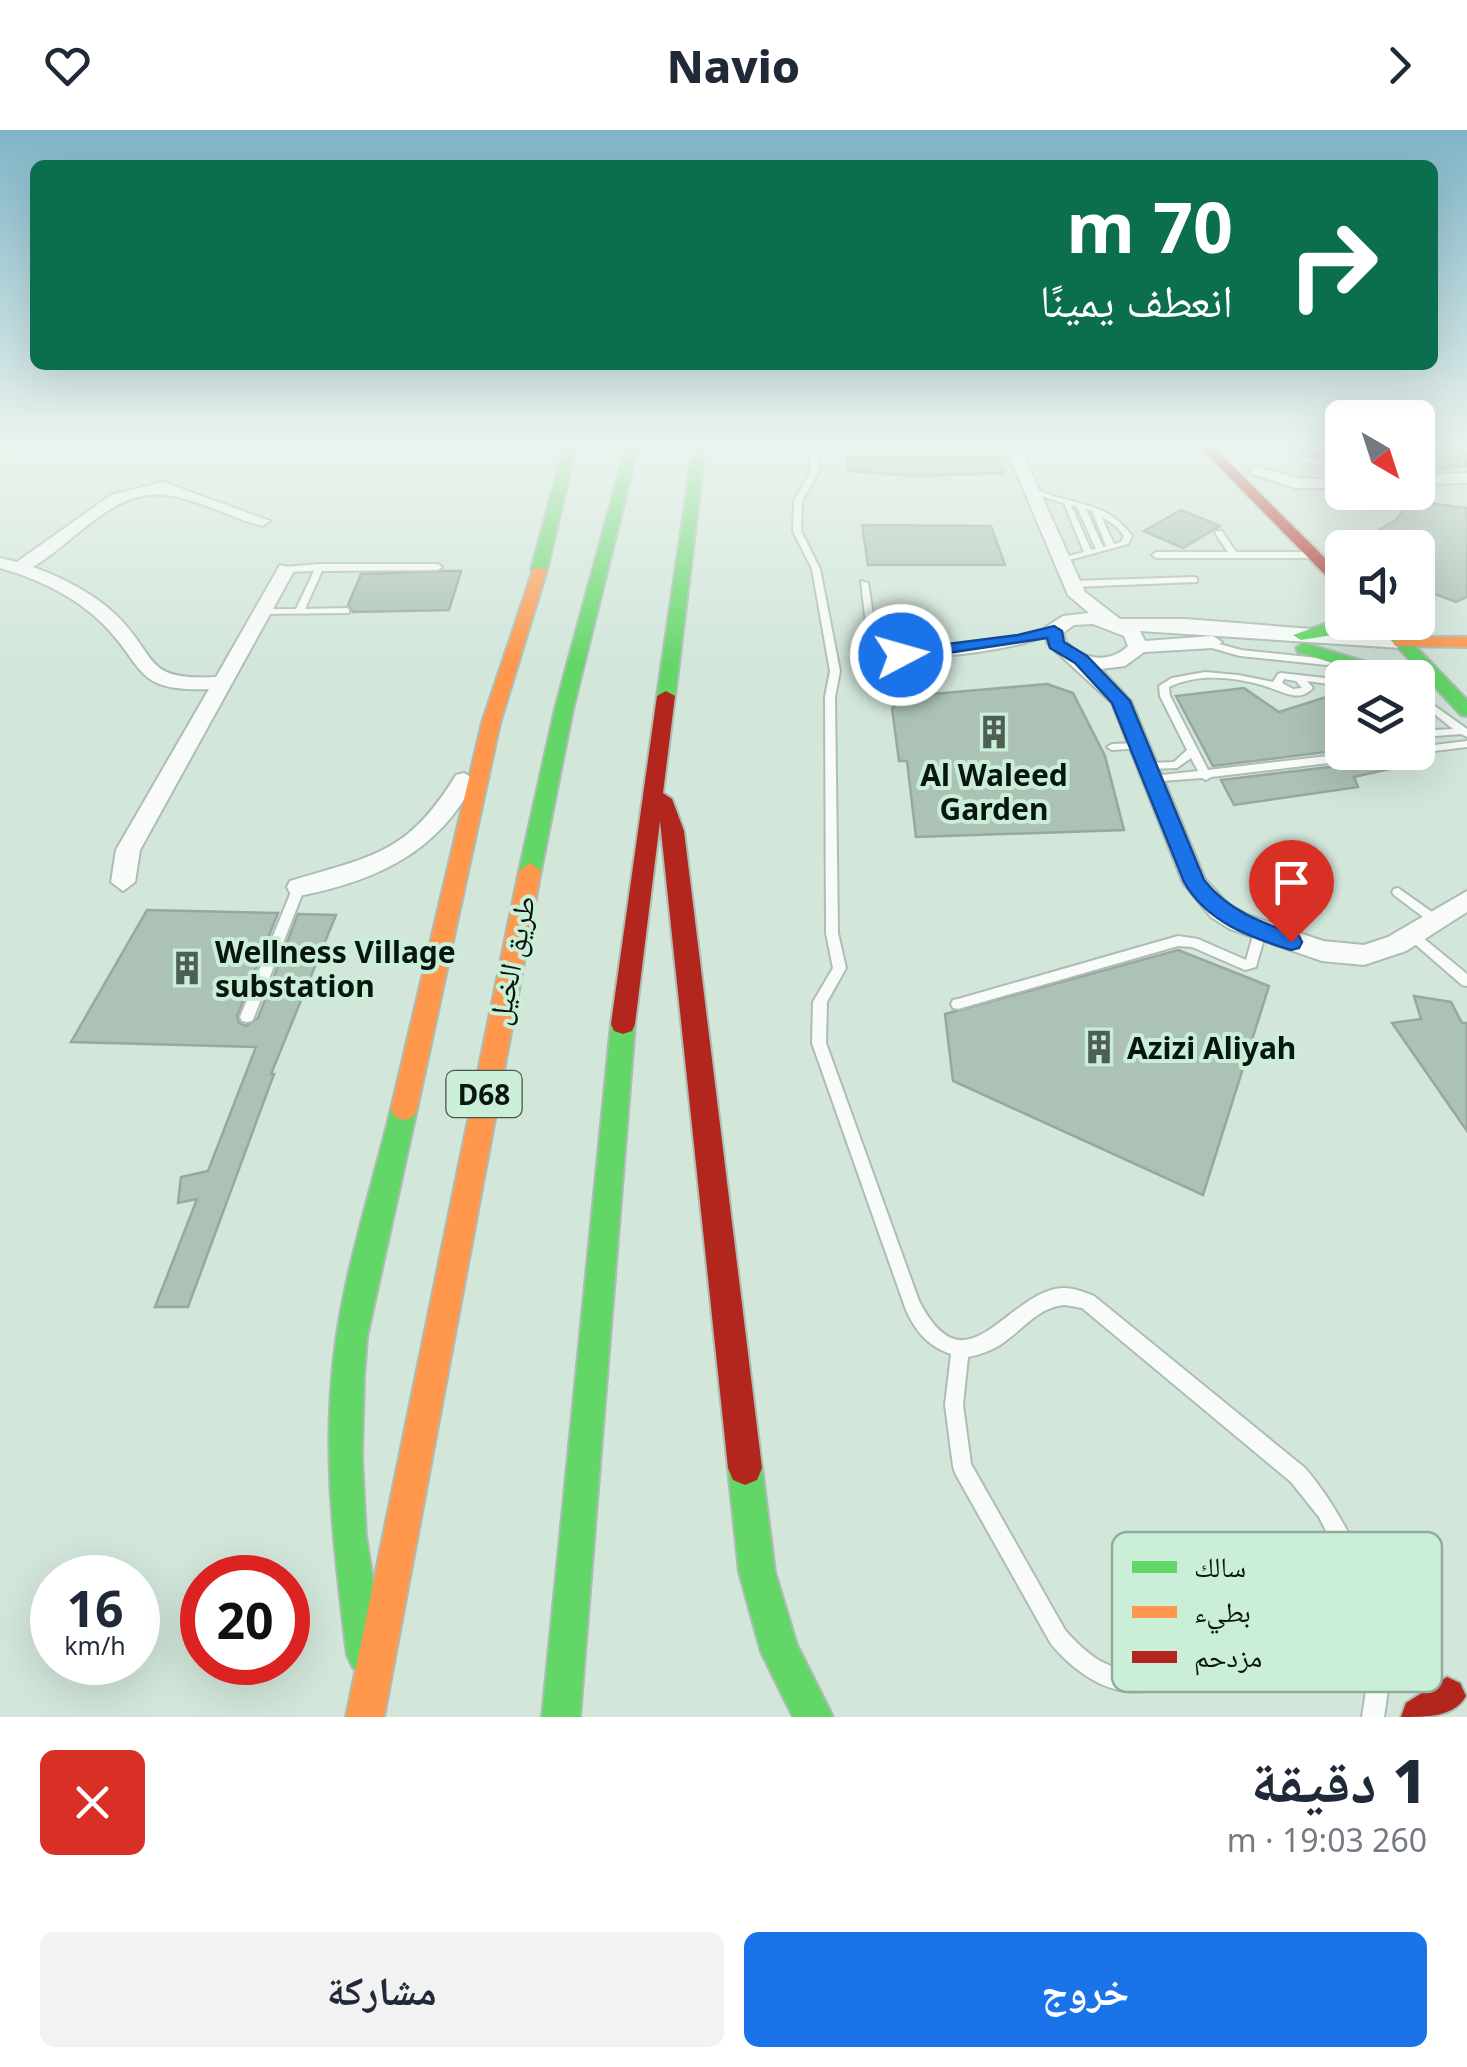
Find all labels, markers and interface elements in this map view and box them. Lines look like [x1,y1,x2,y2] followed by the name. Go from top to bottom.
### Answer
[667,35,800,96] text: Navio
[40,38,95,93] icon: heart
[1372,38,1427,93] icon: forward
[1066,178,1233,274] text: 70 m
[1268,200,1398,330] icon: right
[1040,269,1233,330] text: انعطف يمينًا
[1325,400,1435,510] north arrow
[1325,400,1435,770] map controls
[1325,530,1435,640] button: sound
[849,603,953,707] position arrow
[1325,660,1435,770] button: layers
[975,713,1013,751] building icon: Al Waleed Garden
[920,754,1068,829] place label: Al Waleed Garden
[1249,840,1334,943] pin
[1264,855,1319,910] icon: arrive
[477,892,545,1028] street label: طريق الخيل
[215,931,456,1006] place label: Wellness Village substation
[168,949,206,987] building icon: Wellness Village substation
[1127,1027,1296,1068] place label: Azizi Aliyah
[1080,1028,1118,1066] building icon: Azizi Aliyah
[446,1071,522,1117] road number: D68
[1112,1532,1442,1692] legend
[1194,1547,1246,1585] text: سالك
[180,1555,310,1685] speed limit sign: 20
[66,1574,124,1642] text: 16
[1194,1592,1251,1635] text: بطيء
[64,1628,126,1662] text: km/h
[1194,1637,1262,1676] text: مزدحم
[1251,1739,1427,1821] text: 1 دقيقة
[40,1750,145,1855] button: close
[1227,1818,1427,1861] text: 260 m · 19:03
[40,1932,724,2047] button: مشاركة
[744,1932,1427,2047] button: خروج

